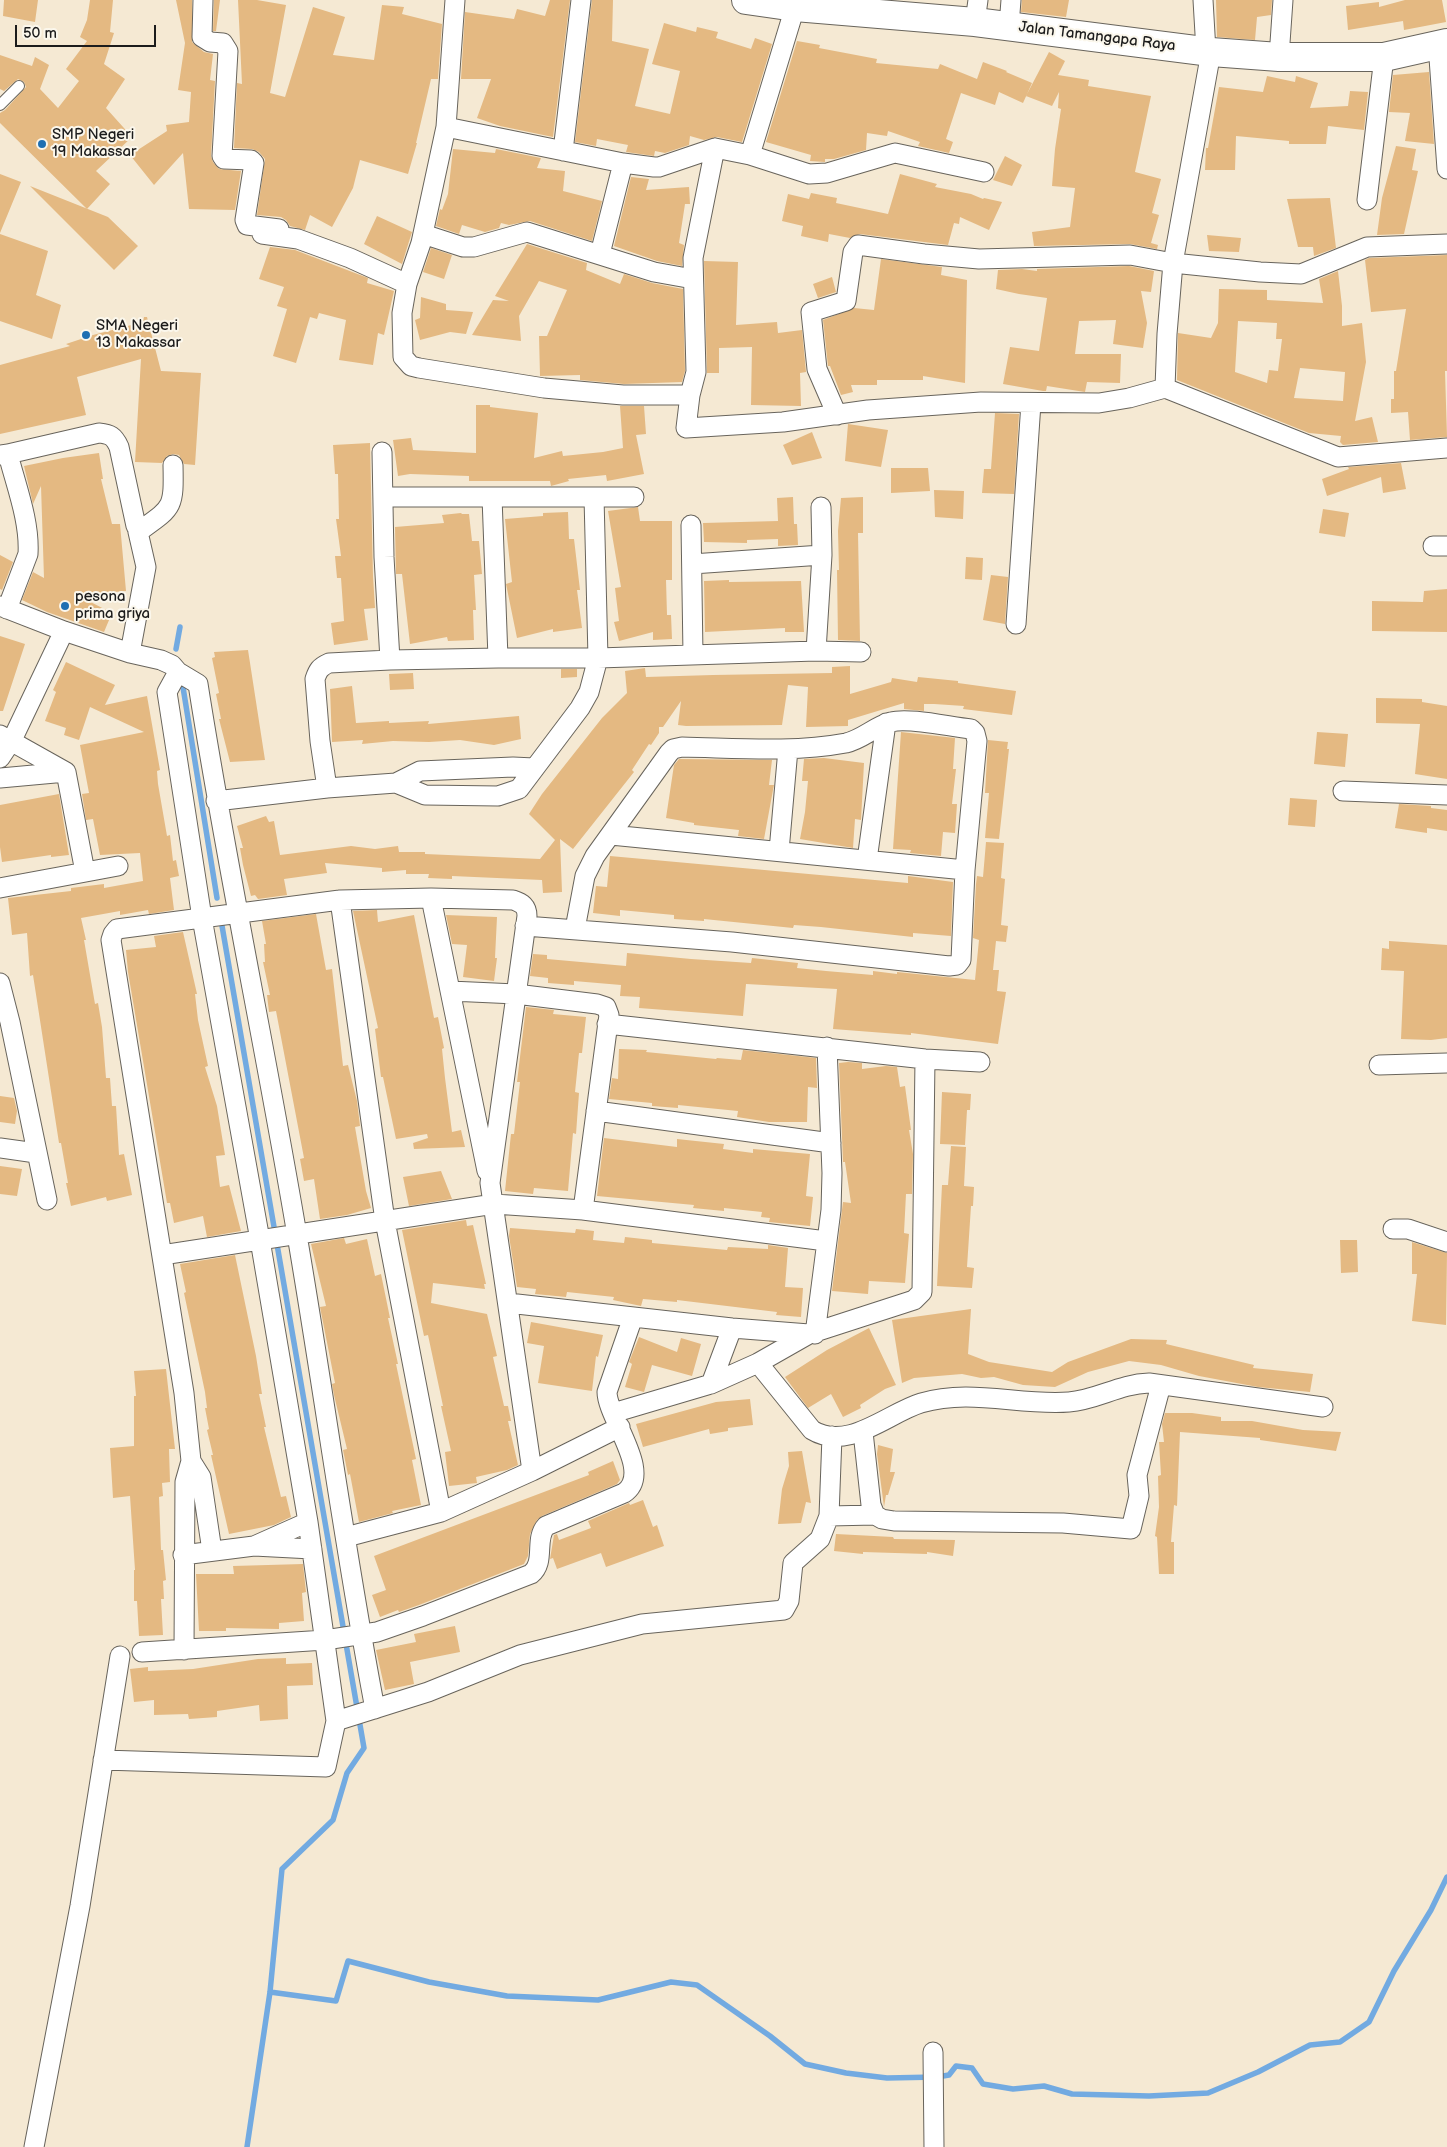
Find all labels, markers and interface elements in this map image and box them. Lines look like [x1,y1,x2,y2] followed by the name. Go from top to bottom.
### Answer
[18,15,159,47] scale bar
[1018,18,1176,56] street label: Jalan Tamangapa Raya
[23,24,57,43] text: 50 m
[52,126,136,161] place label: SMP Negeri 19 Makassar
[36,138,48,150] marker: SMP Negeri 19 Makassar
[96,317,181,352] place label: SMA Negeri 13 Makassar
[80,329,92,341] marker: SMA Negeri 13 Makassar
[75,588,150,623] place label: pesona prima griya
[59,600,71,612] marker: pesona prima griya

